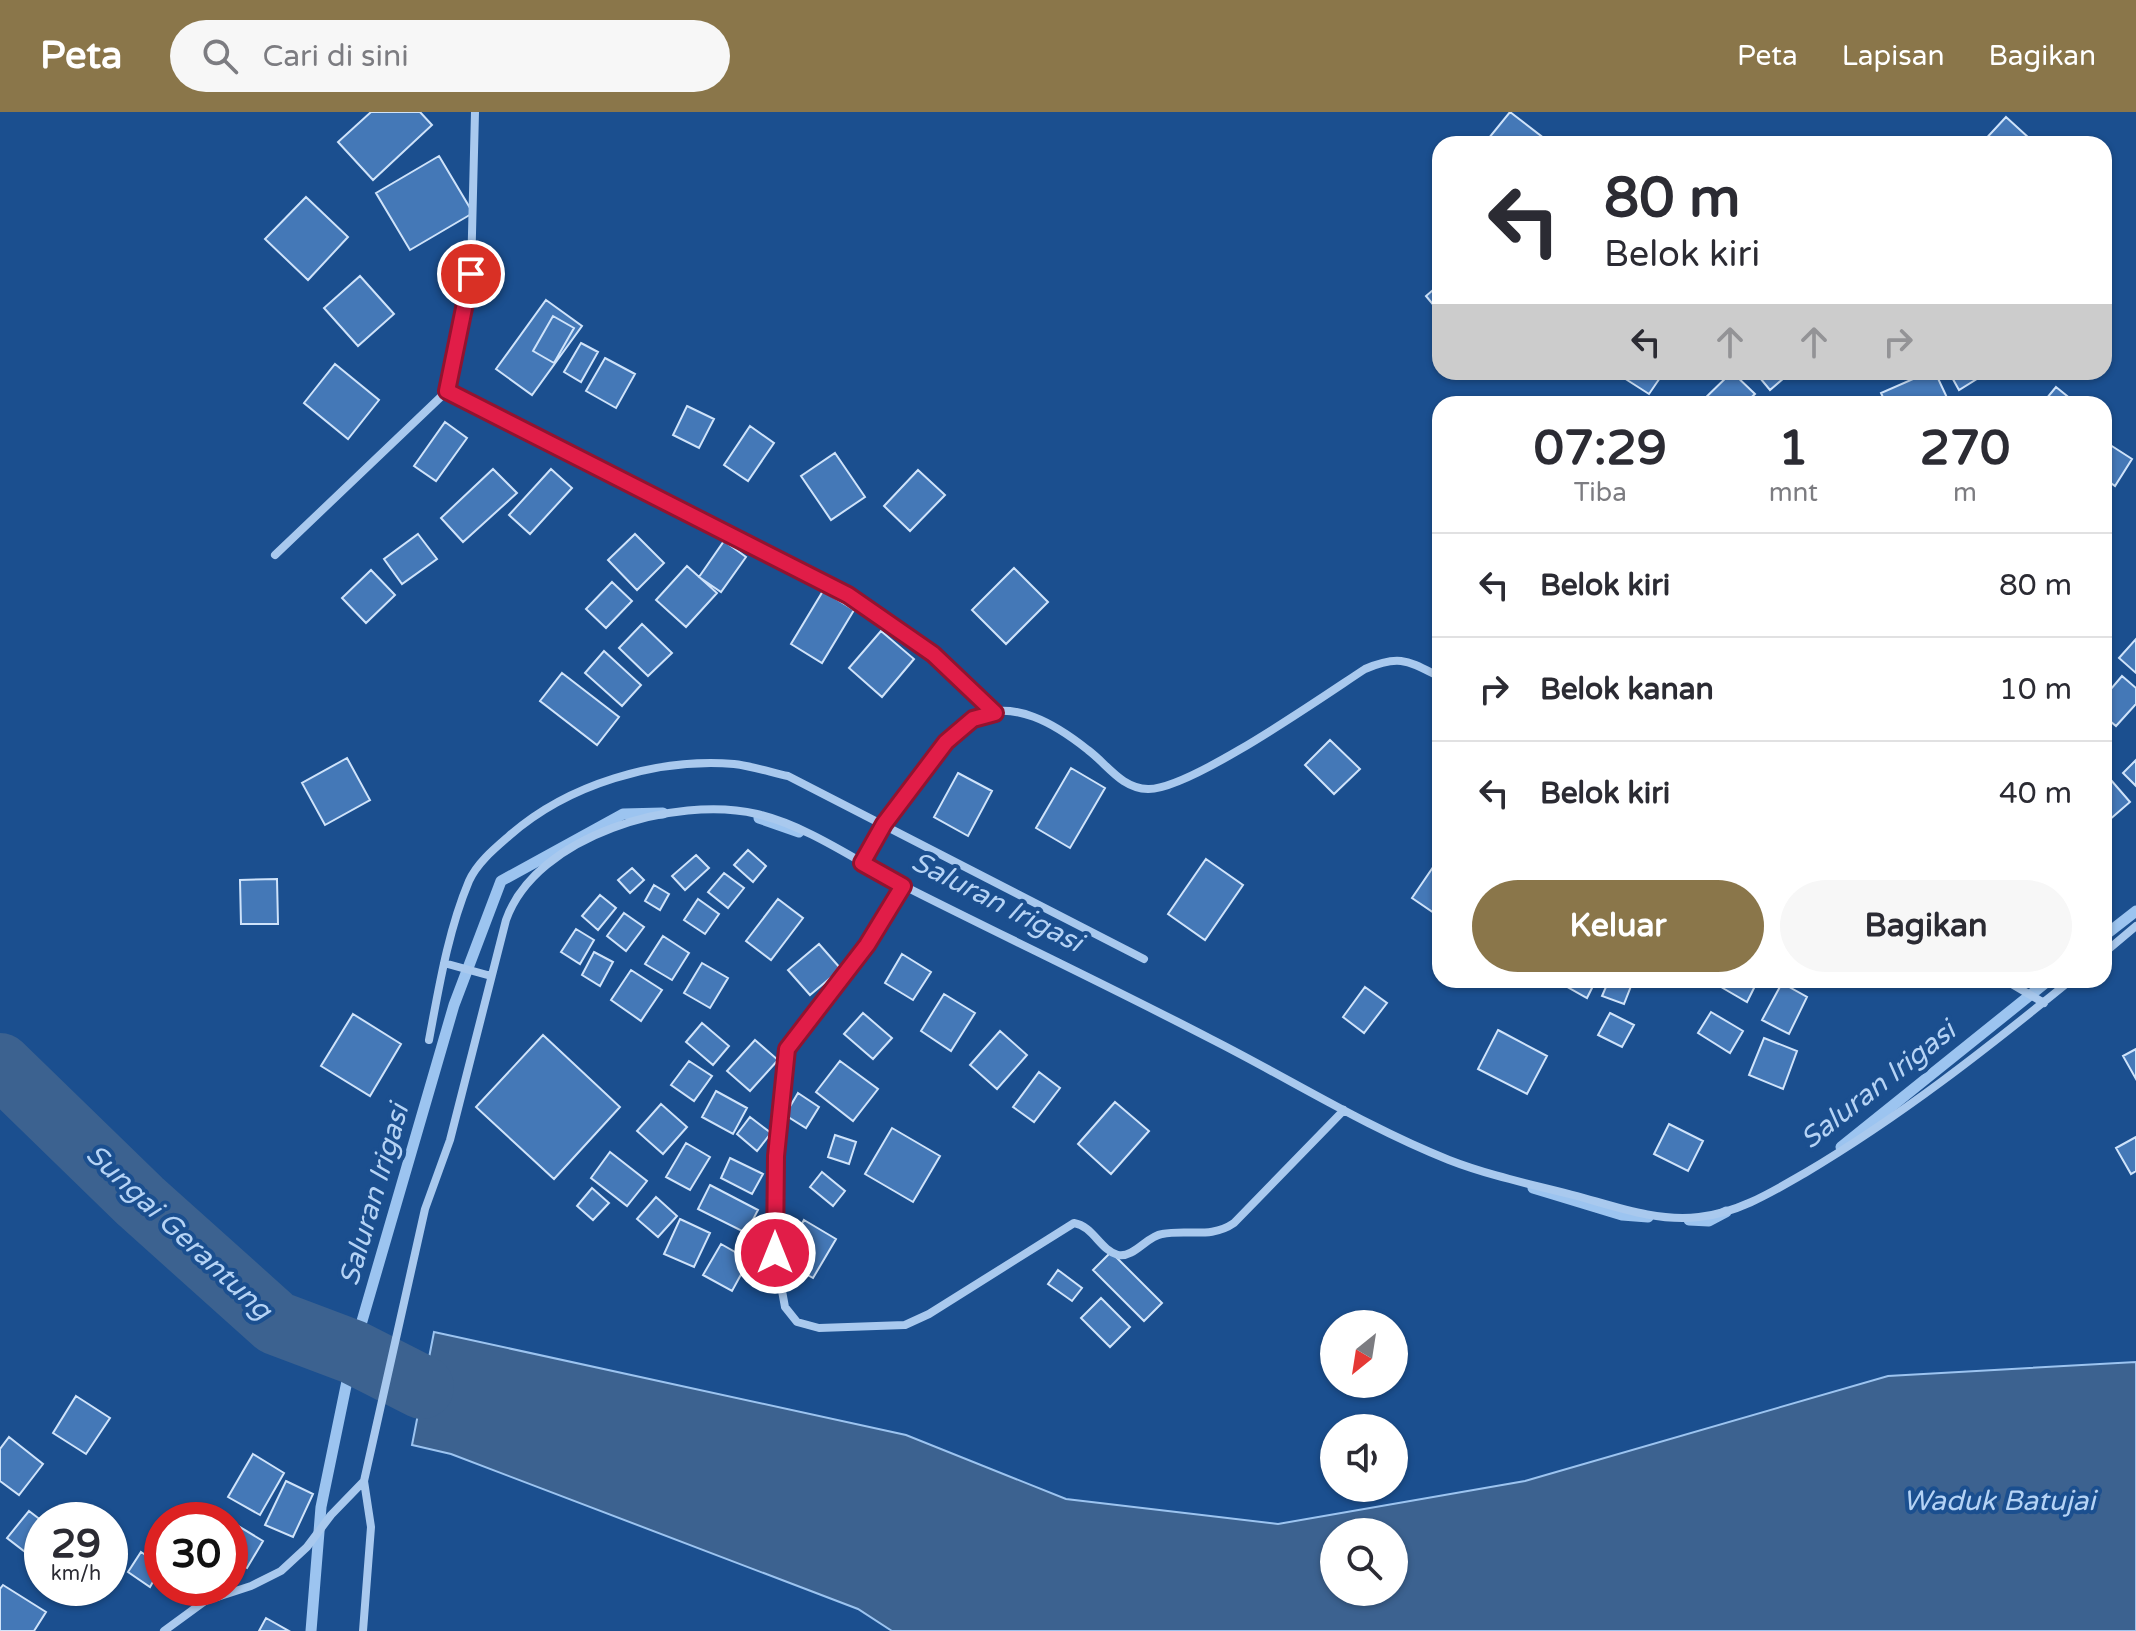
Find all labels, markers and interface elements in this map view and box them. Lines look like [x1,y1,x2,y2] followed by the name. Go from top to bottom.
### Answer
[170,20,730,92] search box
[40,33,122,79] text: Peta
[198,34,242,78] icon: search
[262,38,409,75] text: Cari di sini
[1737,39,1798,73] text: Peta
[1842,39,1944,73] text: Lapisan
[1988,39,2096,73] text: Bagikan
[1604,165,1740,232] text: 80 m
[1472,168,1576,272] icon: left
[1604,233,1760,276] text: Belok kiri
[437,240,505,308] pin
[449,252,493,296] icon: arrive
[1624,320,1668,364] icon: left
[1708,320,1752,364] icon: ahead
[1792,320,1836,364] icon: ahead
[1876,320,1920,364] icon: right
[1534,420,1667,478] text: 07:29
[1778,420,1808,478] text: 1
[1920,420,2010,478] text: 270
[1574,477,1627,508] text: Tiba
[1769,477,1818,508] text: mnt
[1953,477,1977,508] text: m
[1472,563,1516,607] icon: left
[1540,567,1670,604] text: Belok kiri
[1999,567,2072,604] text: 80 m
[1472,667,1516,711] icon: right
[1540,671,1714,708] text: Belok kanan
[1999,671,2072,708] text: 10 m
[1472,771,1516,815] icon: left
[1540,775,1670,812] text: Belok kiri
[1999,775,2072,812] text: 40 m
[906,844,1091,961] water label: Saluran Irigasi
[1472,880,1764,972] button: Keluar
[1780,880,2072,972] button: Bagikan
[1794,1012,1965,1156] water label: Saluran Irigasi
[332,1098,417,1290] water label: Saluran Irigasi
[79,1137,280,1328] water label: Sungai Gerantung
[733,1211,817,1295] position arrow
[1320,1310,1408,1398] north arrow
[1320,1310,1408,1606] map controls
[1320,1414,1408,1502] button: sound
[1903,1484,2098,1518] water label: Waduk Batujai
[144,1502,248,1606] speed limit sign: 30
[1320,1518,1408,1606] button: search
[51,1520,101,1568] text: 29
[51,1562,101,1586] text: km/h

